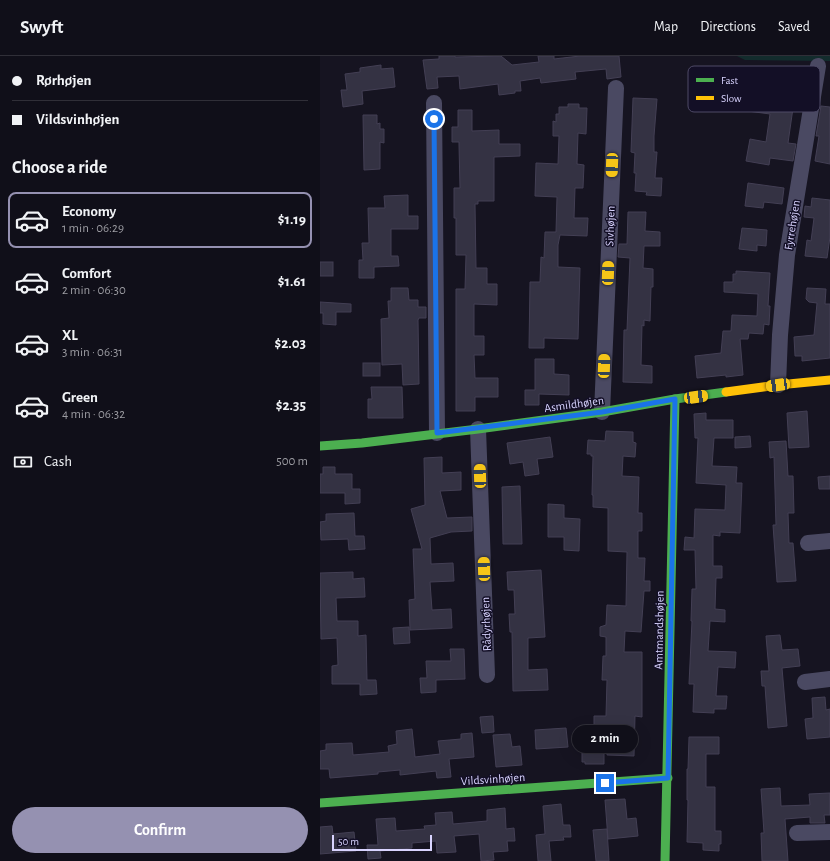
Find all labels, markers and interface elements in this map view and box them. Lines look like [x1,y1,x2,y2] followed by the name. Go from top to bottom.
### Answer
[20,18,64,37] text: Swyft
[654,20,678,34] text: Map
[700,20,756,34] text: Directions
[778,20,810,34] text: Saved
[688,66,820,112] legend
[36,73,91,88] text: Rørhøjen
[721,75,739,86] text: Fast
[721,93,742,104] text: Slow
[425,110,443,128] route start
[36,112,120,127] text: Vildsvinhøjen
[606,153,618,177] car
[12,159,107,177] text: Choose a ride
[782,199,803,251] street label: Fyrrehøjen
[14,202,50,238] icon: car
[62,204,116,219] text: Economy
[603,205,618,247] street label: Sivhøjen
[278,212,306,227] text: $1.19
[62,222,124,235] text: 1 min · 06:29
[602,261,614,285] car
[14,264,50,300] icon: car
[62,266,111,281] text: Comfort
[278,274,306,289] text: $1.61
[62,284,126,297] text: 2 min · 06:30
[14,326,50,362] icon: car
[62,328,78,343] text: XL
[274,336,306,351] text: $2.03
[62,346,123,359] text: 3 min · 06:31
[598,354,610,378] car
[765,377,791,393] car
[14,388,50,424] icon: car
[683,389,709,405] car
[62,390,98,405] text: Green
[543,394,605,415] street label: Asmildhøjen
[276,398,306,413] text: $2.35
[62,408,125,421] text: 4 min · 06:32
[12,451,34,473] icon: cash
[44,454,72,469] text: Cash
[276,455,308,468] text: 500 m
[474,464,486,488] car
[478,557,490,581] car
[652,590,667,670] street label: Amtmandshøjen
[479,597,494,651] street label: Rådyrhøjen
[572,725,638,753] callout: 2 min
[591,732,619,745] text: 2 min
[460,771,526,788] street label: Vildsvinhøjen
[596,774,614,792] route end
[12,807,308,853] button: Confirm
[332,833,432,852] scale bar
[338,836,359,847] text: 50 m

